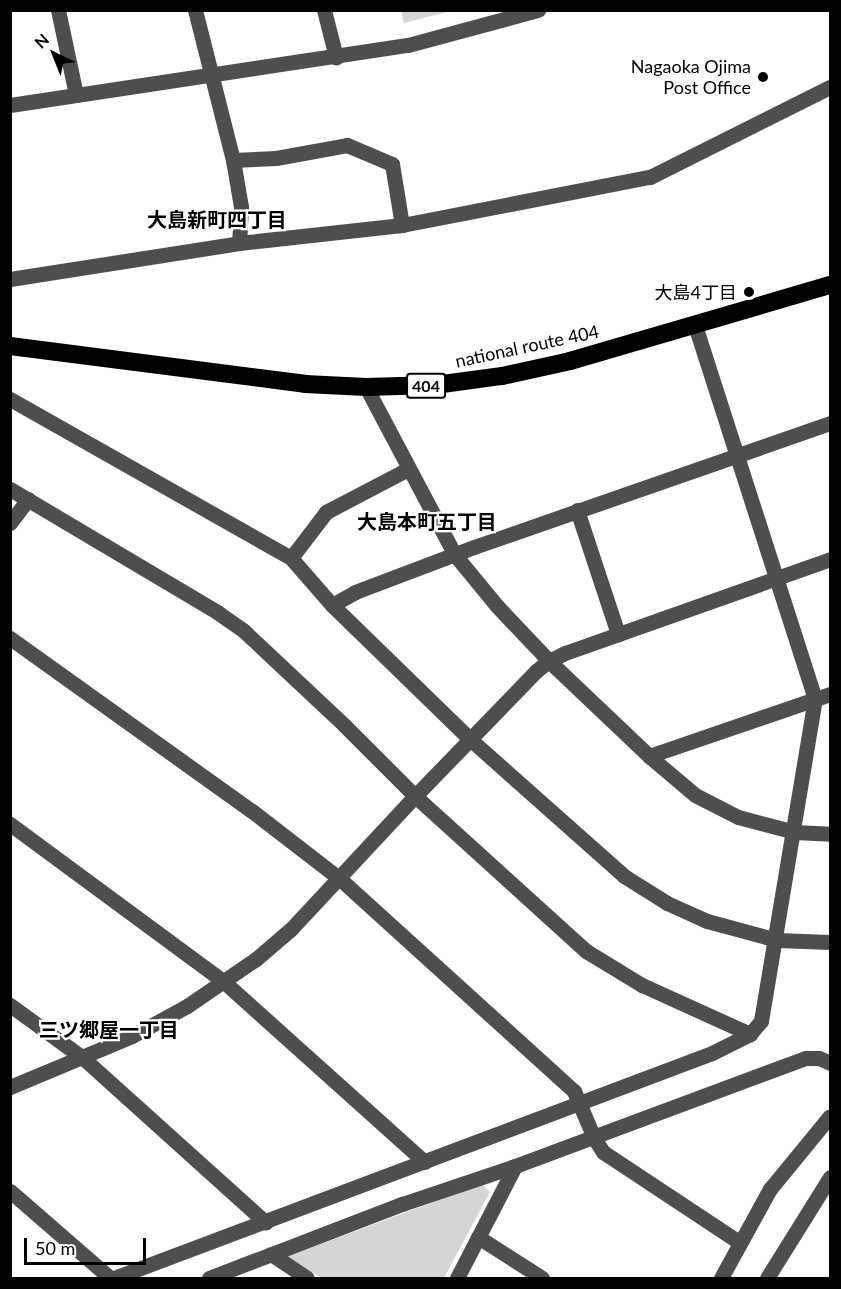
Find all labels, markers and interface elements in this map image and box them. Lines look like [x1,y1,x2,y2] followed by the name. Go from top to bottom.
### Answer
[24,24,84,84] north arrow
[30,29,52,52] text: N
[631,56,751,98] place label: Nagaoka Ojima Post Office
[756,70,770,84] marker: Nagaoka Ojima Post Office
[147,207,287,231] district label: 大島新町四丁目
[655,281,737,303] place label: 大島4丁目
[742,285,756,299] marker: 大島4丁目
[453,320,601,372] street label: national route 404
[405,373,447,399] road number: 404
[357,509,497,533] district label: 大島本町五丁目
[39,1017,179,1041] district label: 三ツ郷屋一丁目
[27,1226,148,1264] scale bar
[35,1237,75,1259] text: 50 m

